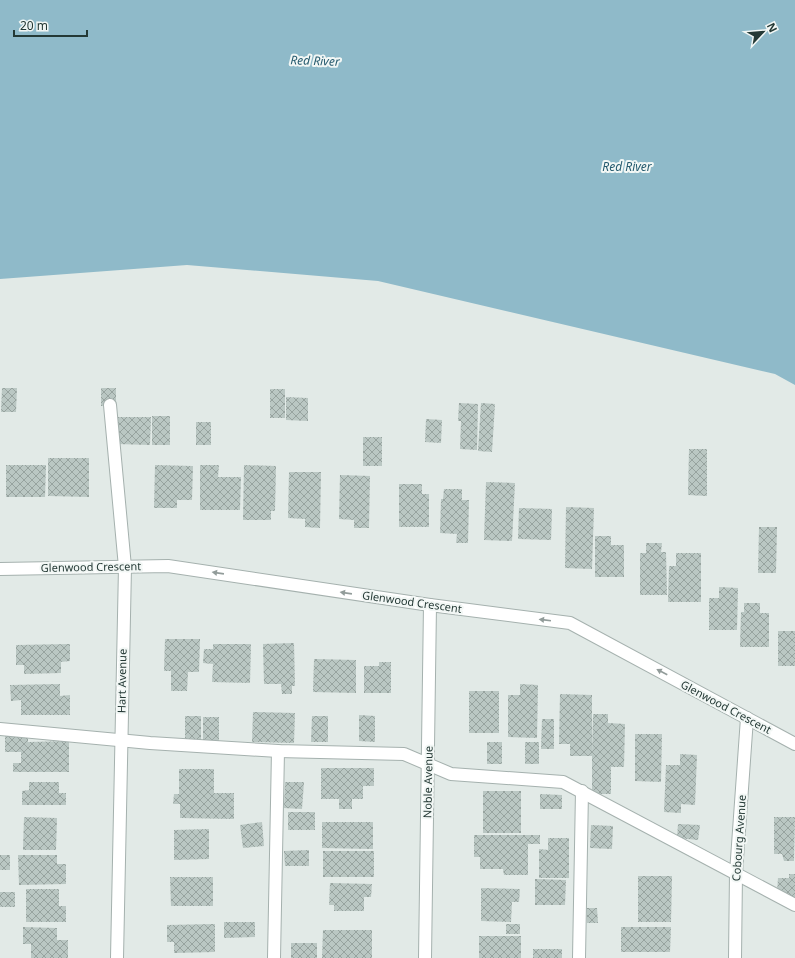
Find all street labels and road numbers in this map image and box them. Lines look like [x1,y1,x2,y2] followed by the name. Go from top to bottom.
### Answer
[41,558,141,575] street label: Glenwood Crescent
[361,587,463,616] street label: Glenwood Crescent
[113,649,130,713] street label: Hart Avenue
[678,676,774,737] street label: Glenwood Crescent
[419,746,436,818] street label: Noble Avenue
[728,794,749,882] street label: Cobourg Avenue

